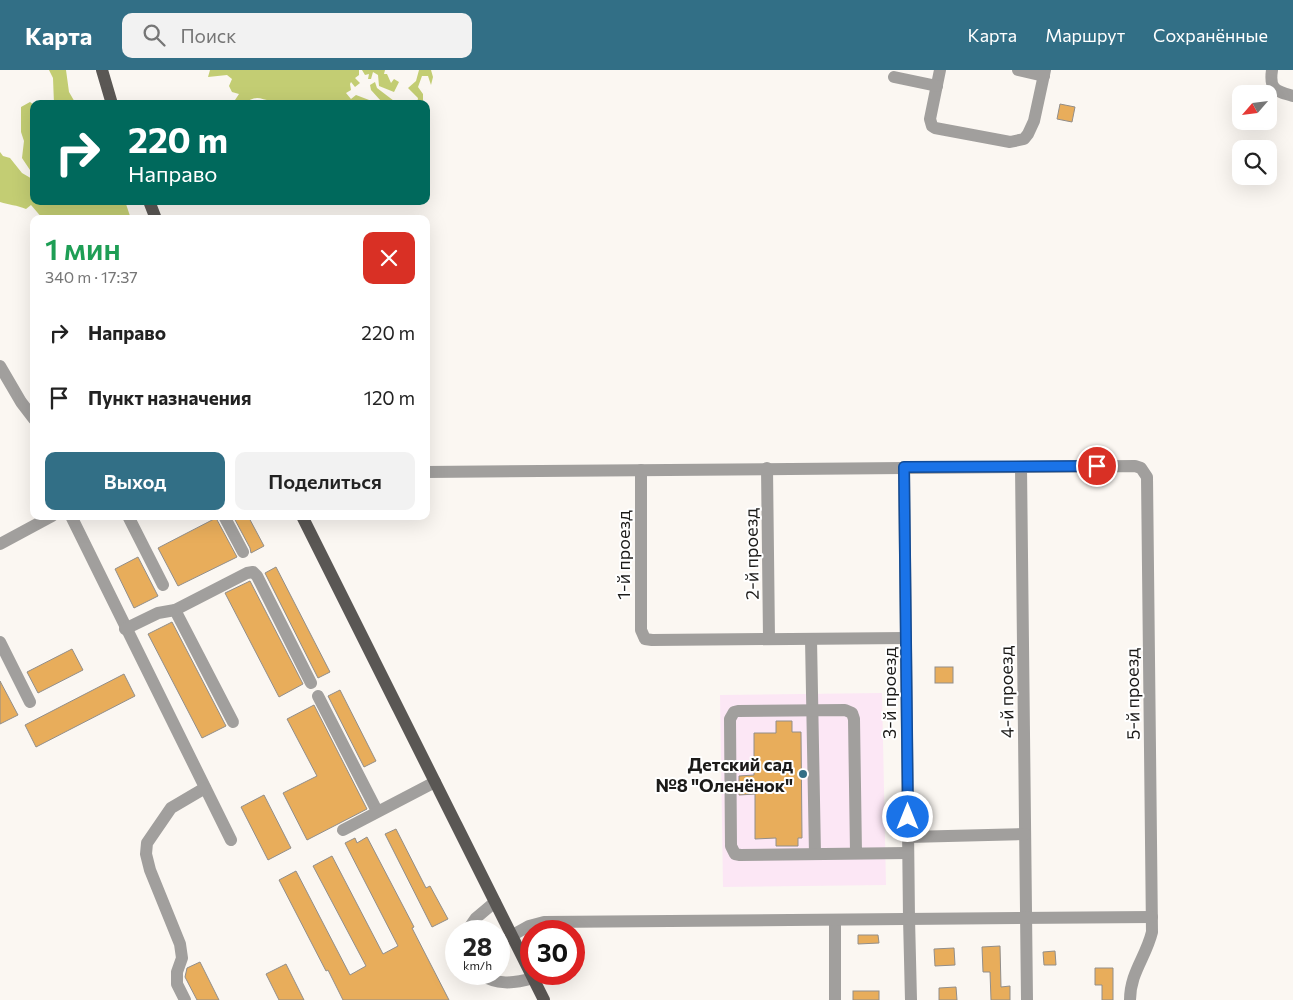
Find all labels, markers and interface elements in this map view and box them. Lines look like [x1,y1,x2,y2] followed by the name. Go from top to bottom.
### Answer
[122,13,472,58] search box
[25,21,92,50] text: Карта
[140,21,168,49] icon: search
[180,24,236,47] text: Поиск
[968,24,1017,46] text: Карта
[1045,24,1125,46] text: Маршрут
[1153,24,1268,46] text: Сохранённые
[1232,85,1278,130] north arrow
[1232,85,1277,185] map controls
[128,117,228,160] text: 220 m
[45,120,110,185] icon: right
[1232,140,1277,185] button: search
[128,160,218,187] text: Направо
[45,229,121,266] text: 1 мин
[363,232,415,284] button: close
[45,267,138,286] text: 340 m · 17:37
[45,319,73,347] icon: right
[88,321,166,344] text: Направо
[361,321,415,344] text: 220 m
[45,384,73,412] icon: arrive
[88,386,251,409] text: Пункт назначения
[364,386,415,409] text: 120 m
[1076,445,1118,487] pin
[45,452,225,510] button: Выход
[235,452,415,510] button: Поделиться
[1083,452,1111,480] icon: arrive
[739,508,763,600] street label: 2-й проезд
[612,510,634,600] street label: 1-й проезд
[994,645,1018,738] street label: 4-й проезд
[878,647,900,739] street label: 3-й проезд
[1120,647,1144,740] street label: 5-й проезд
[655,753,793,796] place label: Детский сад №8 "Оленёнок"
[797,768,809,780] marker: Детский сад №8 "Оленёнок"
[881,790,933,842] position arrow
[520,920,585,985] speed limit sign: 30
[463,931,492,961] text: 28
[463,958,492,972] text: km/h

